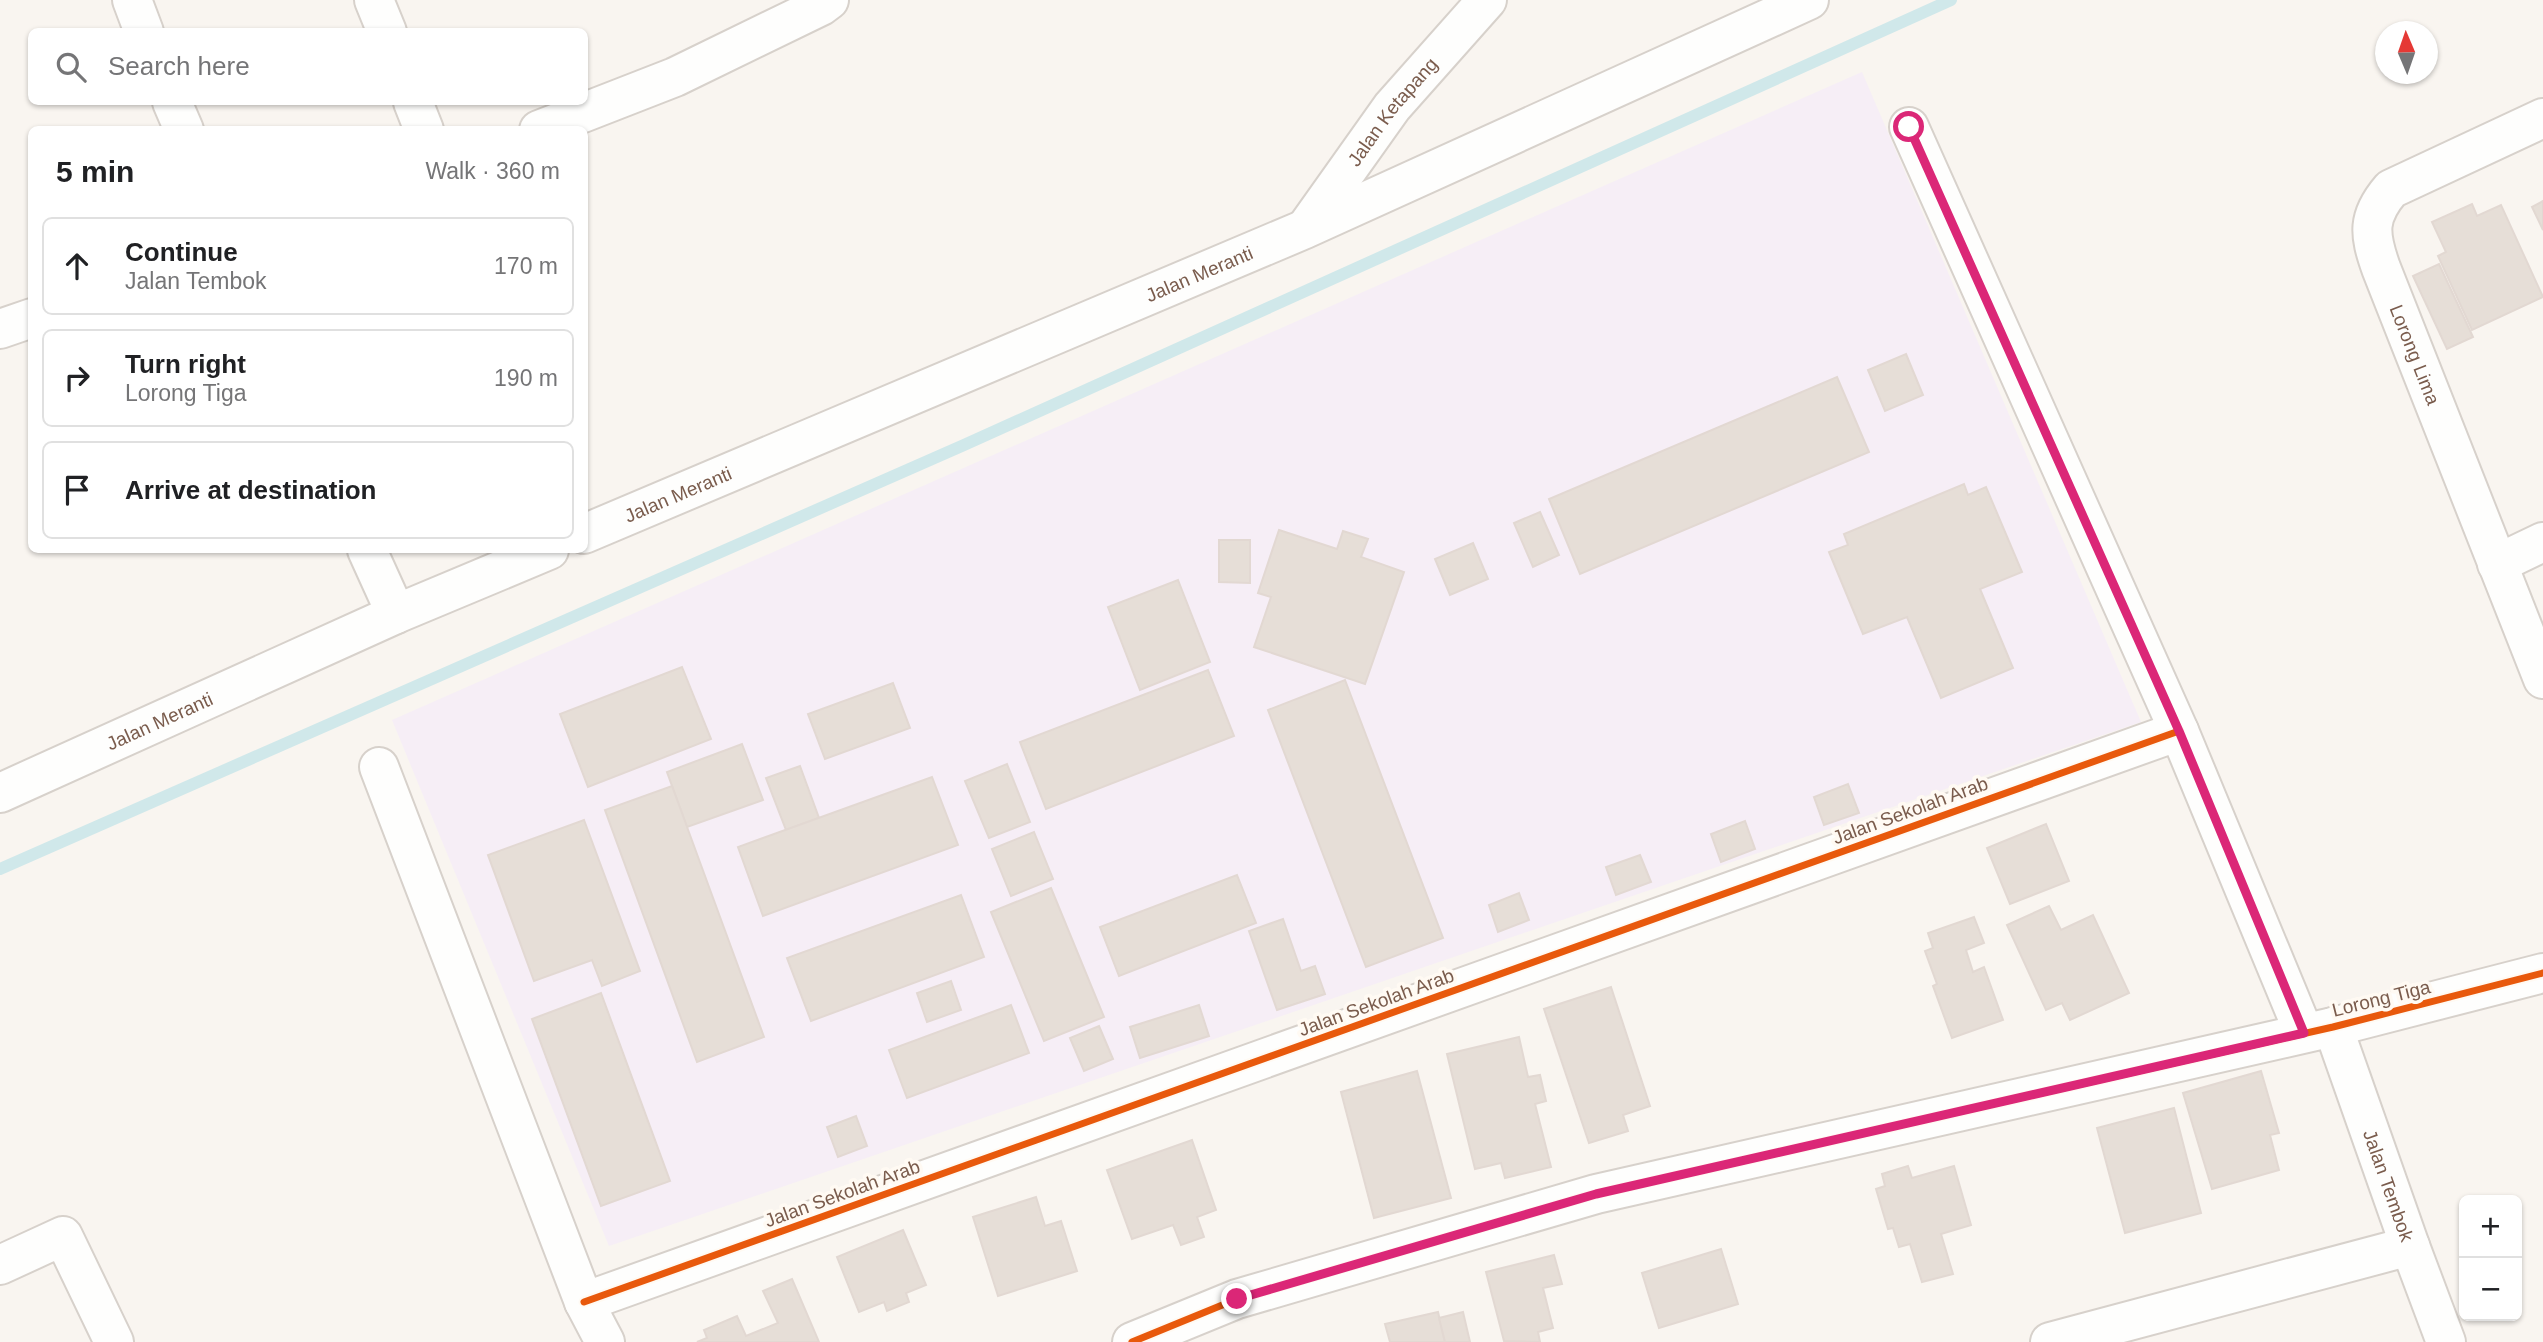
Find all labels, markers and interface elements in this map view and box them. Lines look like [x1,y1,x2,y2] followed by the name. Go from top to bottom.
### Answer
[2375,21,2438,84] north arrow
[28,28,588,105] search box
[52,48,90,86] icon: search
[108,51,250,81] text: Search here
[1344,54,1442,170] street label: Jalan Ketapang
[1893,111,1924,142] route start
[56,155,134,188] text: 5 min
[425,158,560,184] text: Walk · 360 m
[125,237,238,267] text: Continue
[1143,242,1256,306] street label: Jalan Meranti
[58,247,96,285] icon: ahead
[494,253,558,279] text: 170 m
[125,268,267,294] text: Jalan Tembok
[2386,302,2444,408] street label: Lorong Lima
[125,349,246,379] text: Turn right
[58,359,96,397] icon: right
[494,365,558,391] text: 190 m
[125,380,246,406] text: Lorong Tiga
[621,463,735,527] street label: Jalan Meranti
[58,471,96,509] icon: arrive
[125,475,376,505] text: Arrive at destination
[103,688,216,754] street label: Jalan Meranti
[1830,773,1991,848] street label: Jalan Sekolah Arab
[1296,965,1457,1040] street label: Jalan Sekolah Arab
[2330,976,2433,1021] street label: Lorong Tiga
[2359,1127,2418,1245] street label: Jalan Tembok
[762,1156,923,1231] street label: Jalan Sekolah Arab
[2459,1195,2522,1321] map controls
[2459,1195,2522,1258] button: +
[2459,1258,2522,1321] button: −
[1221,1283,1252,1314] route end

